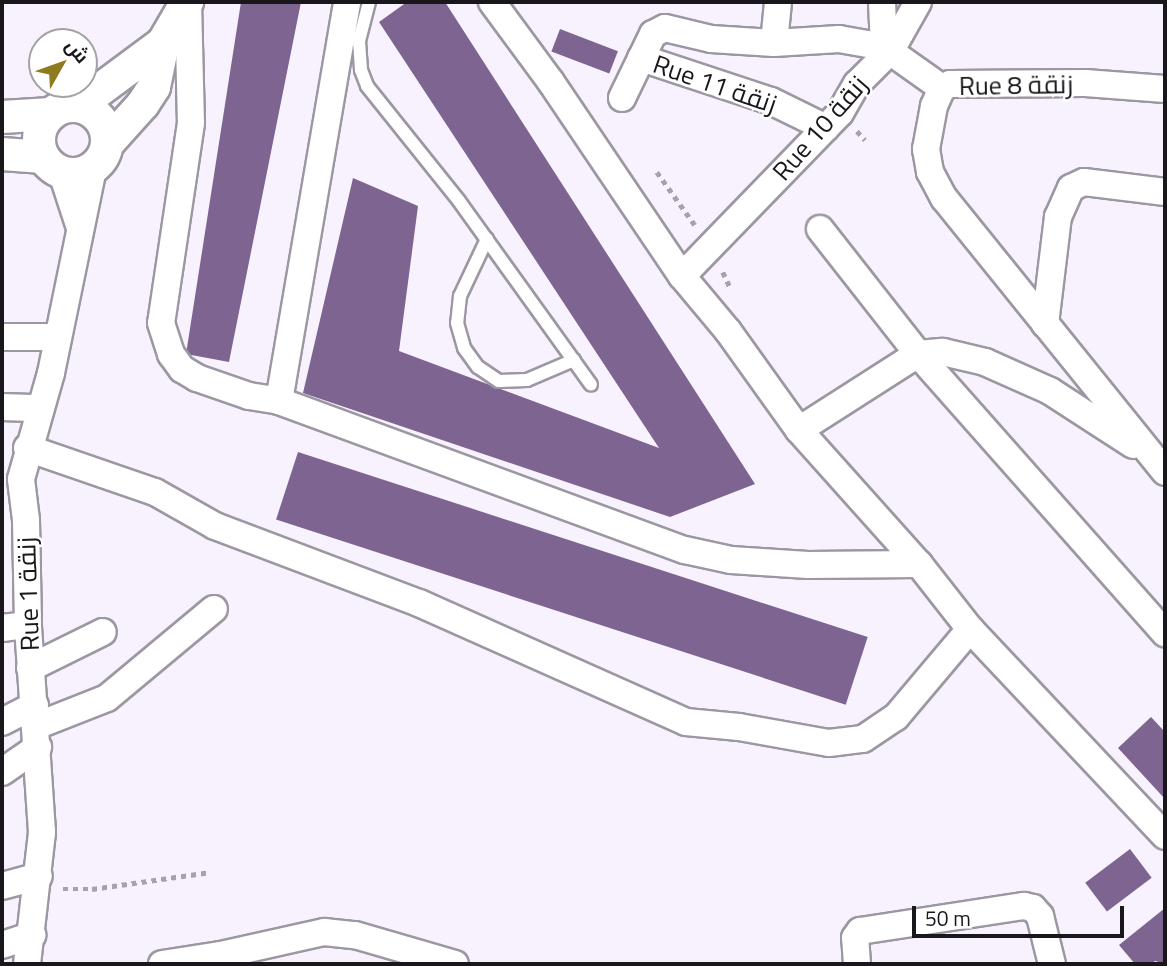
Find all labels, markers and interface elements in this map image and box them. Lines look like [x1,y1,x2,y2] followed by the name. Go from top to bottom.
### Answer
[28,28,98,98] north arrow
[59,32,97,69] text: ش
[649,48,781,120] street label: Rue 11 زنقة
[959,68,1073,102] street label: Rue 8 زنقة
[766,69,874,187] street label: Rue 10 زنقة
[10,536,46,652] street label: Rue 1 زنقة
[915,892,1127,936] scale bar
[925,902,971,934] text: 50 m

